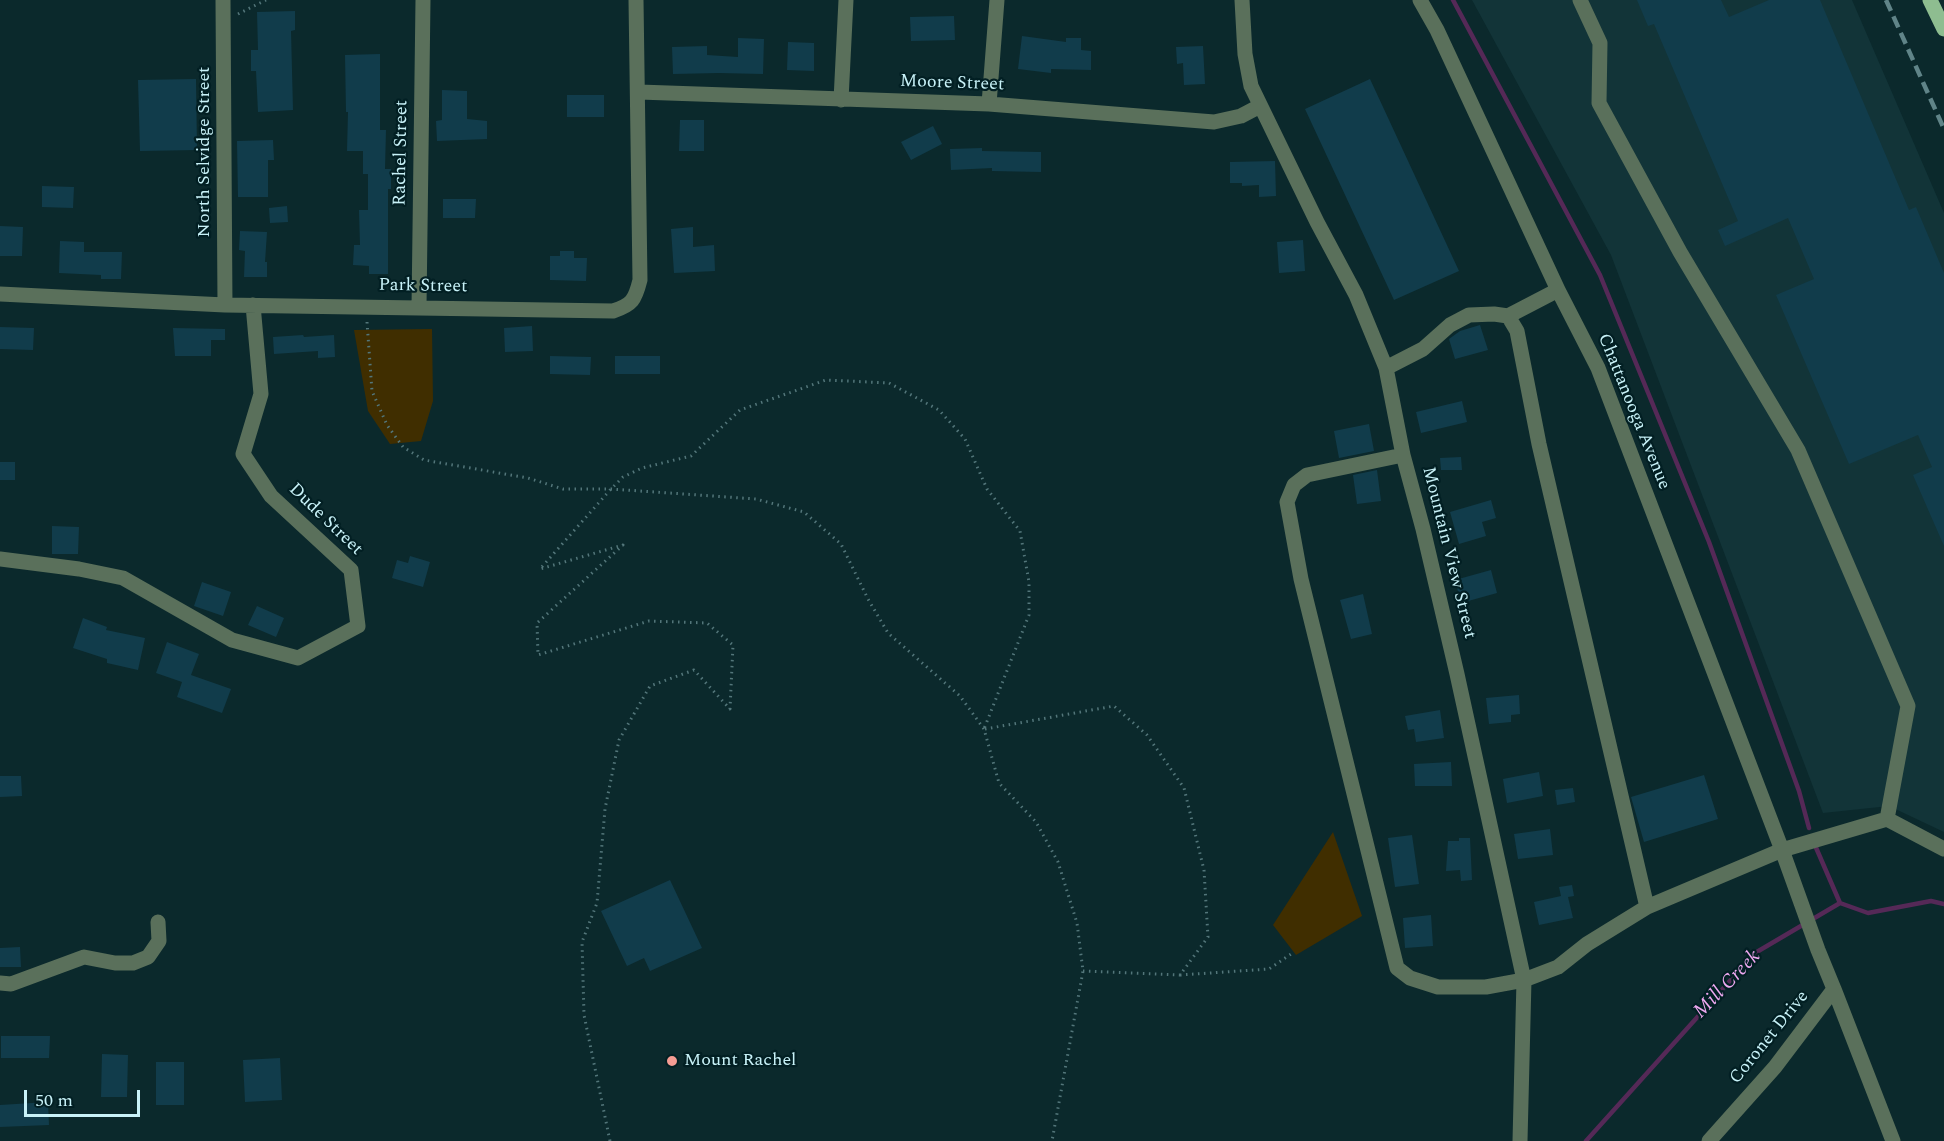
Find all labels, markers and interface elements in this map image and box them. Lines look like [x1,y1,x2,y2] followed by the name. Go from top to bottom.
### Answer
[194,67,216,237] street label: North Selvidge Street
[899,71,1005,97] street label: Moore Street
[390,100,414,206] street label: Rachel Street
[378,275,468,299] street label: Park Street
[1592,331,1674,493] street label: Chattanooga Avenue
[1416,465,1480,641] street label: Mountain View Street
[283,479,367,561] street label: Dude Street
[1689,946,1767,1024] water label: Mill Creek
[1726,987,1814,1089] street label: Coronet Drive
[684,1050,796,1072] place label: Mount Rachel
[665,1054,679,1068] marker: Mount Rachel
[27,1078,142,1116] scale bar
[35,1087,73,1114] text: 50 m

